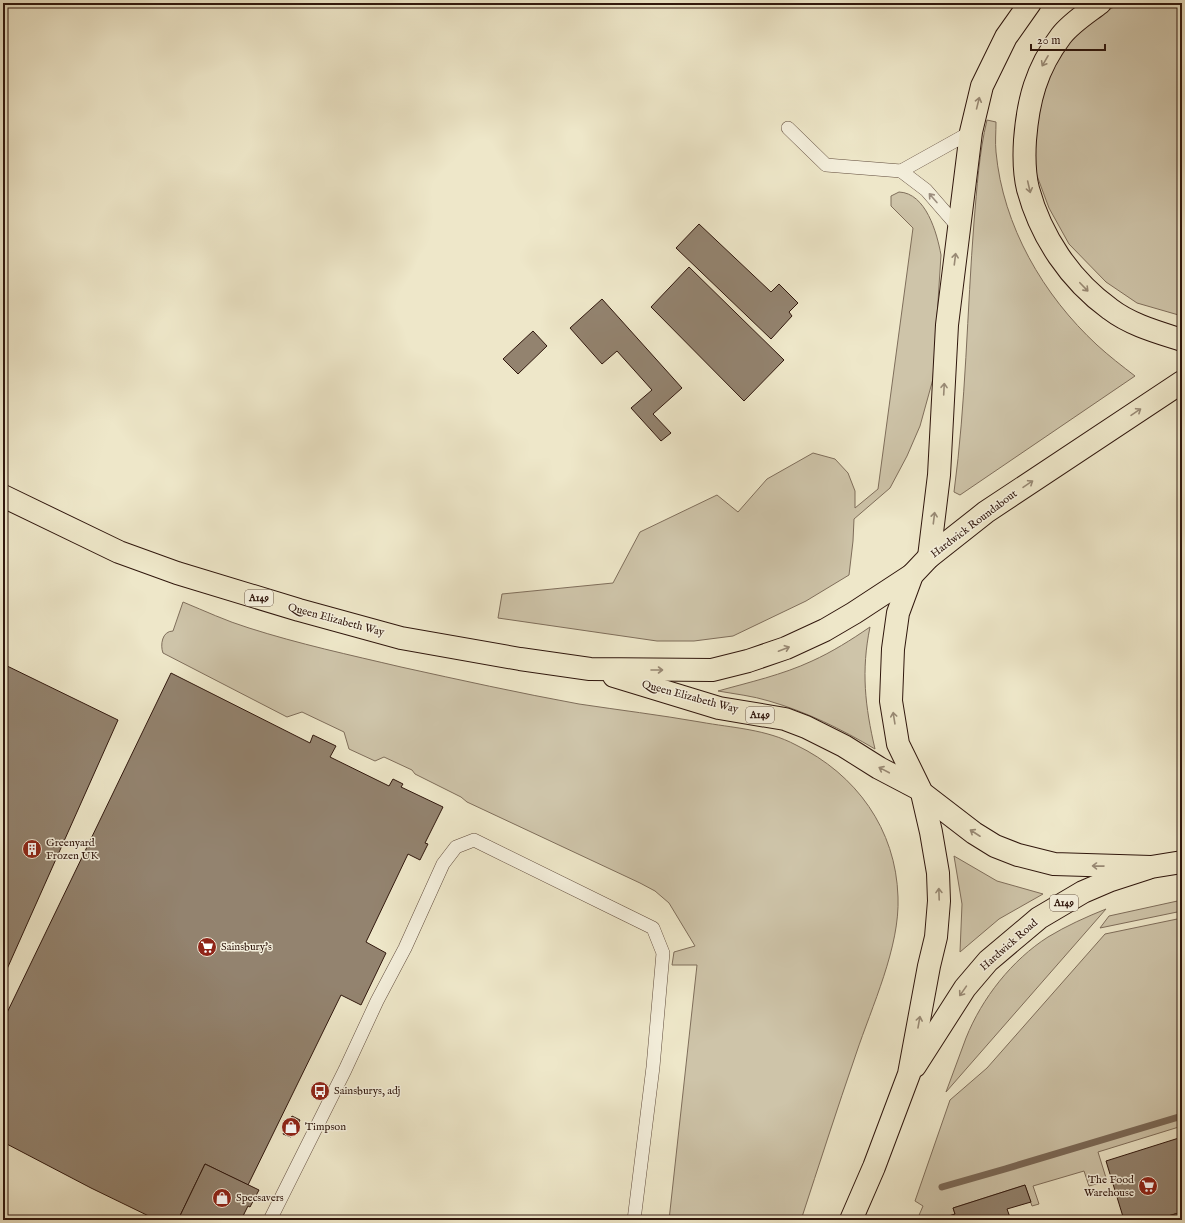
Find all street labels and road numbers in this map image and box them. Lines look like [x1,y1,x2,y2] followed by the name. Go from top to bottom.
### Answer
[928,487,1020,561] street label: Hardwick Roundabout
[245,590,273,606] road number: A149
[286,600,386,640] street label: Queen Elizabeth Way
[640,677,740,717] street label: Queen Elizabeth Way
[746,707,774,723] road number: A149
[1050,895,1078,911] road number: A149
[977,916,1041,974] street label: Hardwick Road

